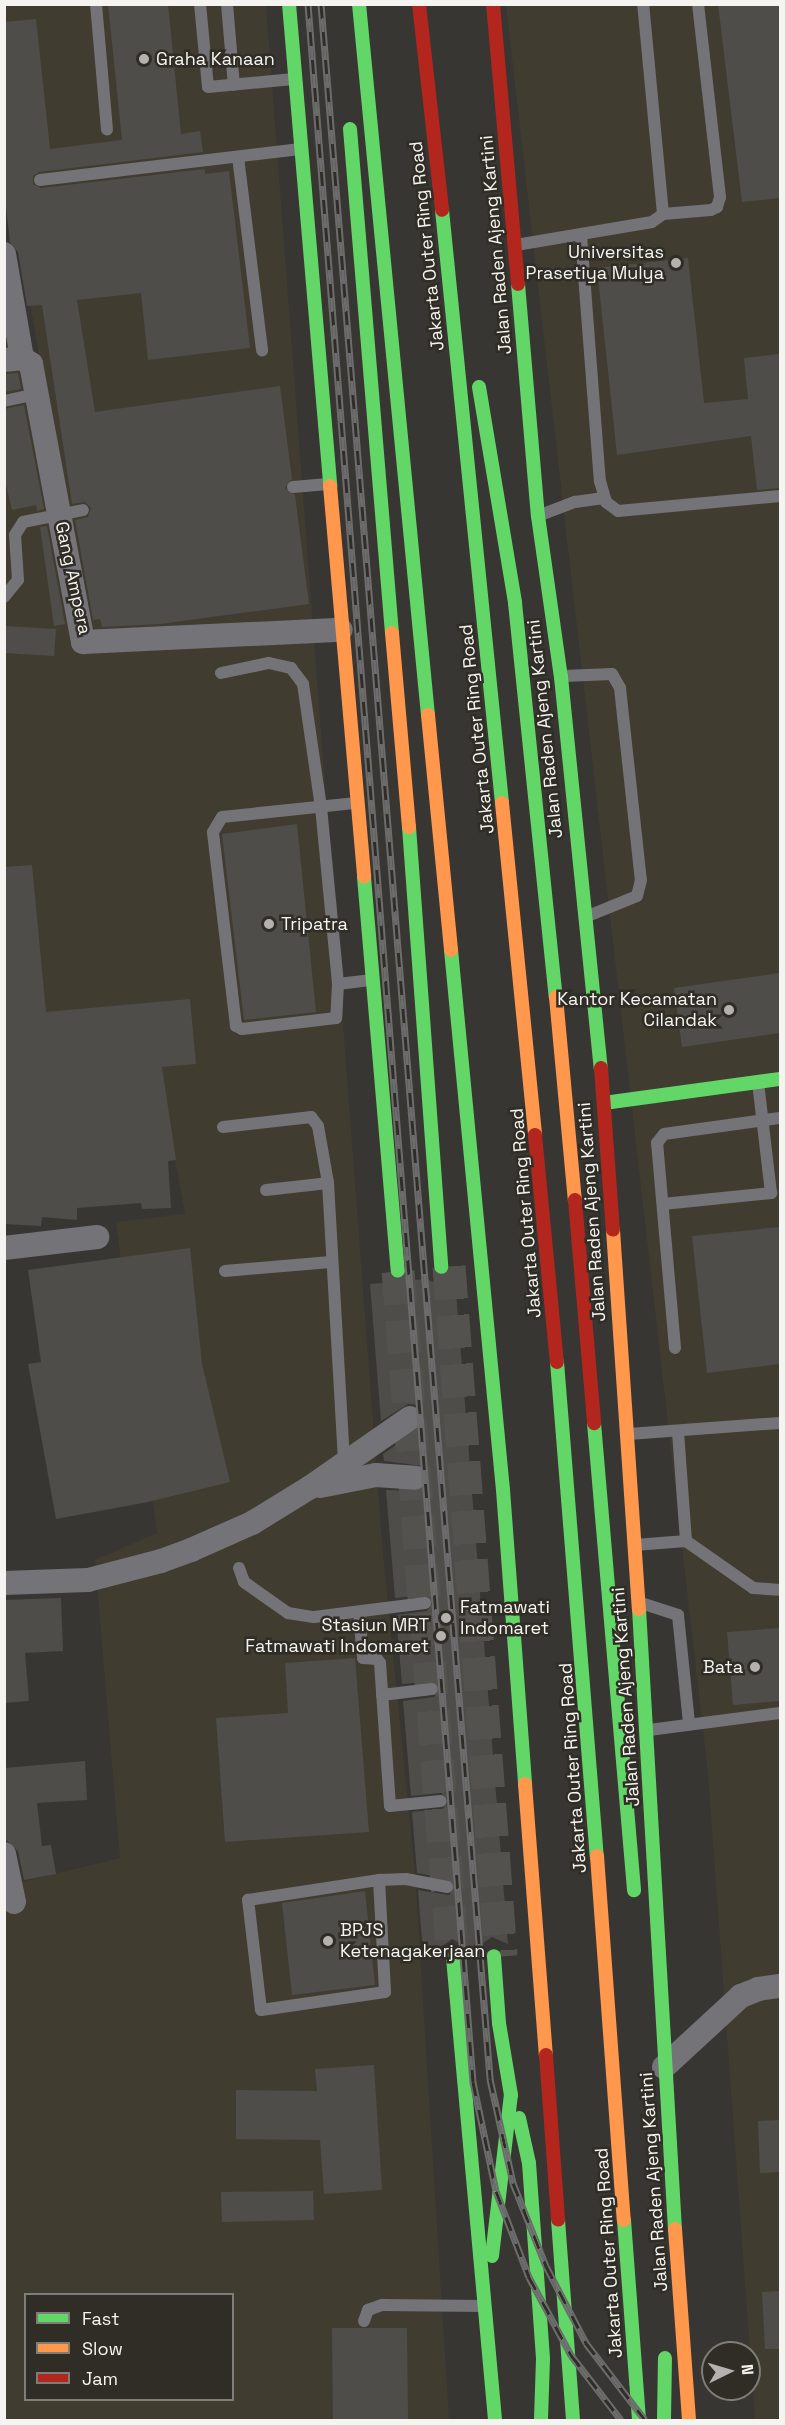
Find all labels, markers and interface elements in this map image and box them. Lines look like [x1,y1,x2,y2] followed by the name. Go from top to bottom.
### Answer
[156,48,275,70] place label: Graha Kanaan
[137,52,151,66] marker: Graha Kanaan
[476,134,516,356] street label: Jalan Raden Ajeng Kartini
[405,140,449,352] street label: Jakarta Outer Ring Road
[526,242,664,284] place label: Universitas Prasetiya Mulya
[669,256,683,270] marker: Universitas Prasetiya Mulya
[50,519,96,637] street label: Gang Ampera
[523,618,567,840] street label: Jalan Raden Ajeng Kartini
[455,623,499,835] street label: Jakarta Outer Ring Road
[281,913,348,935] place label: Tripatra
[262,917,276,931] marker: Tripatra
[557,989,717,1032] place label: Kantor Kecamatan Cilandak
[722,1003,736,1017] marker: Kantor Kecamatan Cilandak
[574,1101,610,1323] street label: Jalan Raden Ajeng Kartini
[506,1107,546,1319] street label: Jakarta Outer Ring Road
[608,1586,644,1808] street label: Jalan Raden Ajeng Kartini
[460,1597,550,1640] place label: Fatmawati Indomaret
[437,1609,455,1627] marker: Fatmawati Indomaret
[245,1615,429,1658] place label: Stasiun MRT Fatmawati Indomaret
[434,1629,448,1643] marker: Stasiun MRT Fatmawati Indomaret
[703,1656,743,1678] place label: Bata
[748,1660,762,1674] marker: Bata
[555,1662,591,1874] street label: Jakarta Outer Ring Road
[340,1920,485,1962] place label: BPJS Ketenagakerjaan
[321,1934,335,1948] marker: BPJS Ketenagakerjaan
[636,2071,672,2293] street label: Jalan Raden Ajeng Kartini
[591,2147,627,2359] street label: Jakarta Outer Ring Road
[24,2293,234,2401] legend
[82,2307,119,2330] text: Fast
[82,2337,123,2360] text: Slow
[701,2341,761,2401] north arrow
[737,2363,758,2376] text: N
[82,2367,118,2390] text: Jam

